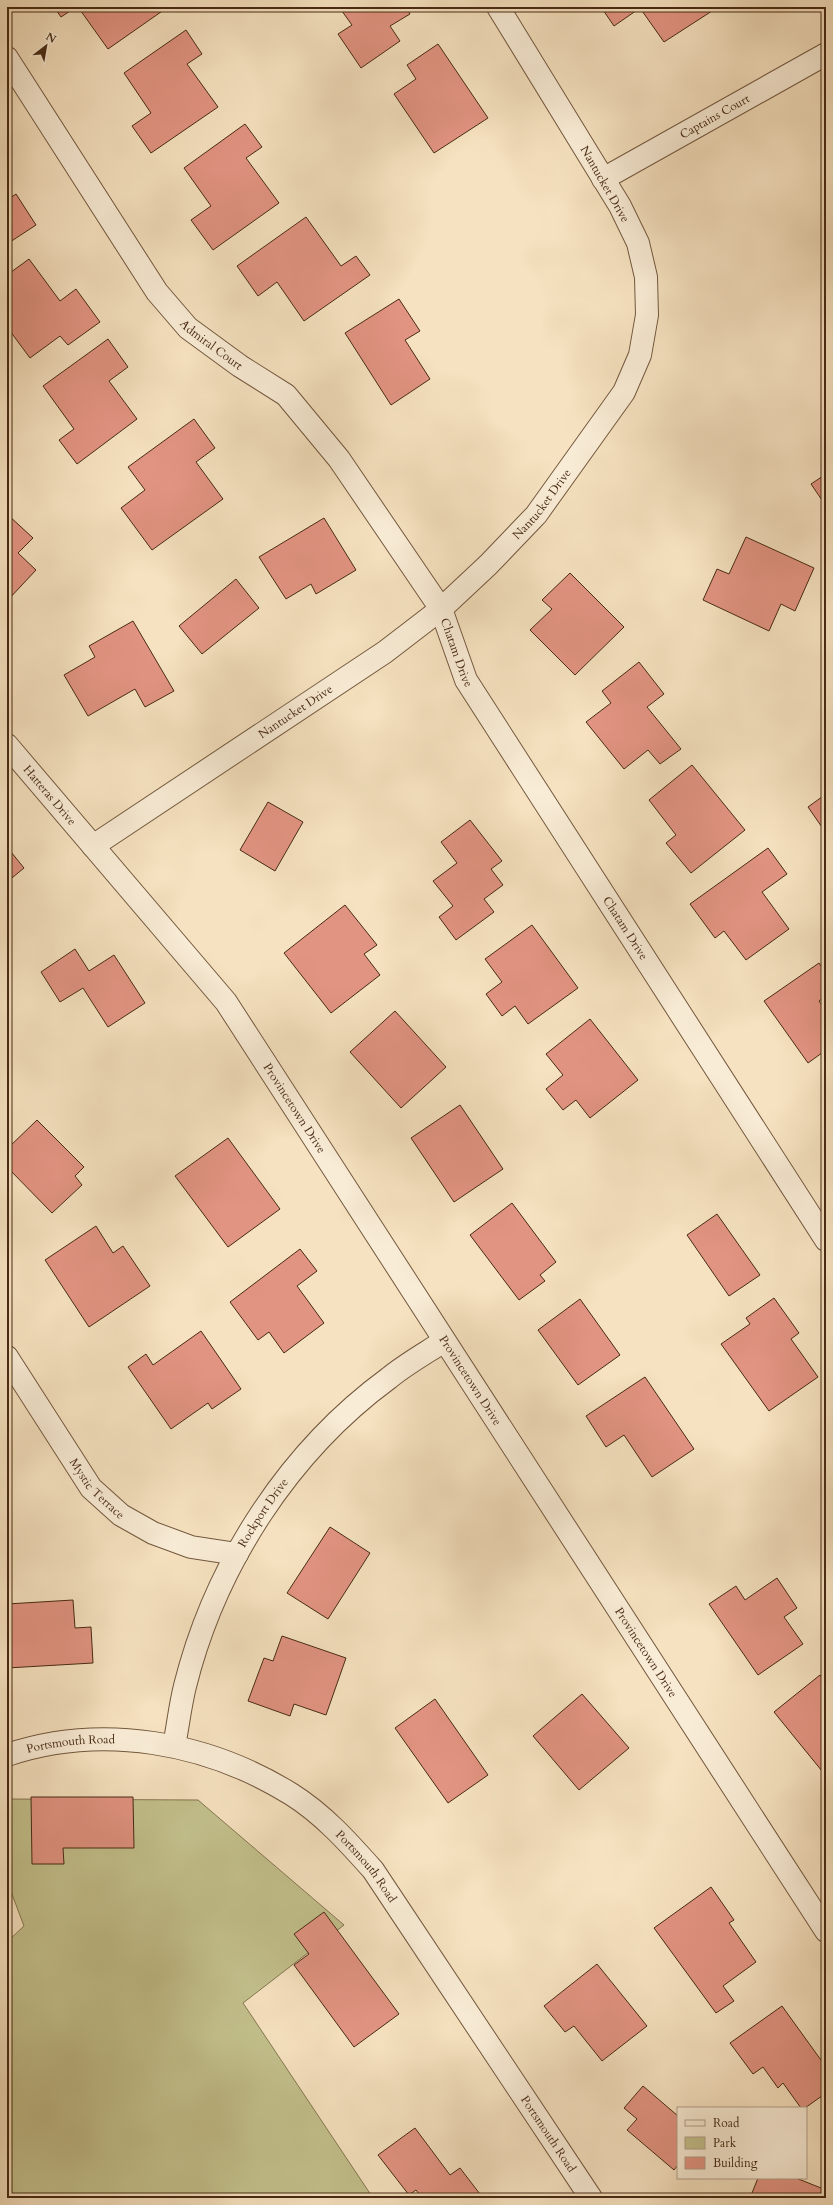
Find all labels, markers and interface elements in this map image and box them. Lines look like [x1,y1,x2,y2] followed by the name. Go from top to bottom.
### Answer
[26,26,66,66] north arrow
[43,29,59,47] text: N
[677,90,753,142] street label: Captains Court
[577,143,633,225] street label: Nantucket Drive
[176,316,246,373] street label: Admiral Court
[509,465,575,543] street label: Nantucket Drive
[437,616,477,690] street label: Chatam Drive
[255,681,336,742] street label: Nantucket Drive
[20,762,80,829] street label: Hatteras Drive
[599,893,652,963] street label: Chatam Drive
[260,1060,330,1156] street label: Provincetown Drive
[435,1332,505,1428] street label: Provincetown Drive
[66,1455,128,1523] street label: Mystic Terrace
[234,1475,292,1550] street label: Rockport Drive
[611,1604,681,1701] street label: Provincetown Drive
[25,1731,116,1757] street label: Portsmouth Road
[332,1826,401,1906] street label: Portsmouth Road
[517,2092,580,2176] street label: Portsmouth Road
[677,2107,807,2179] legend
[713,2115,740,2131] text: Road
[713,2135,737,2151] text: Park
[713,2155,758,2171] text: Building

